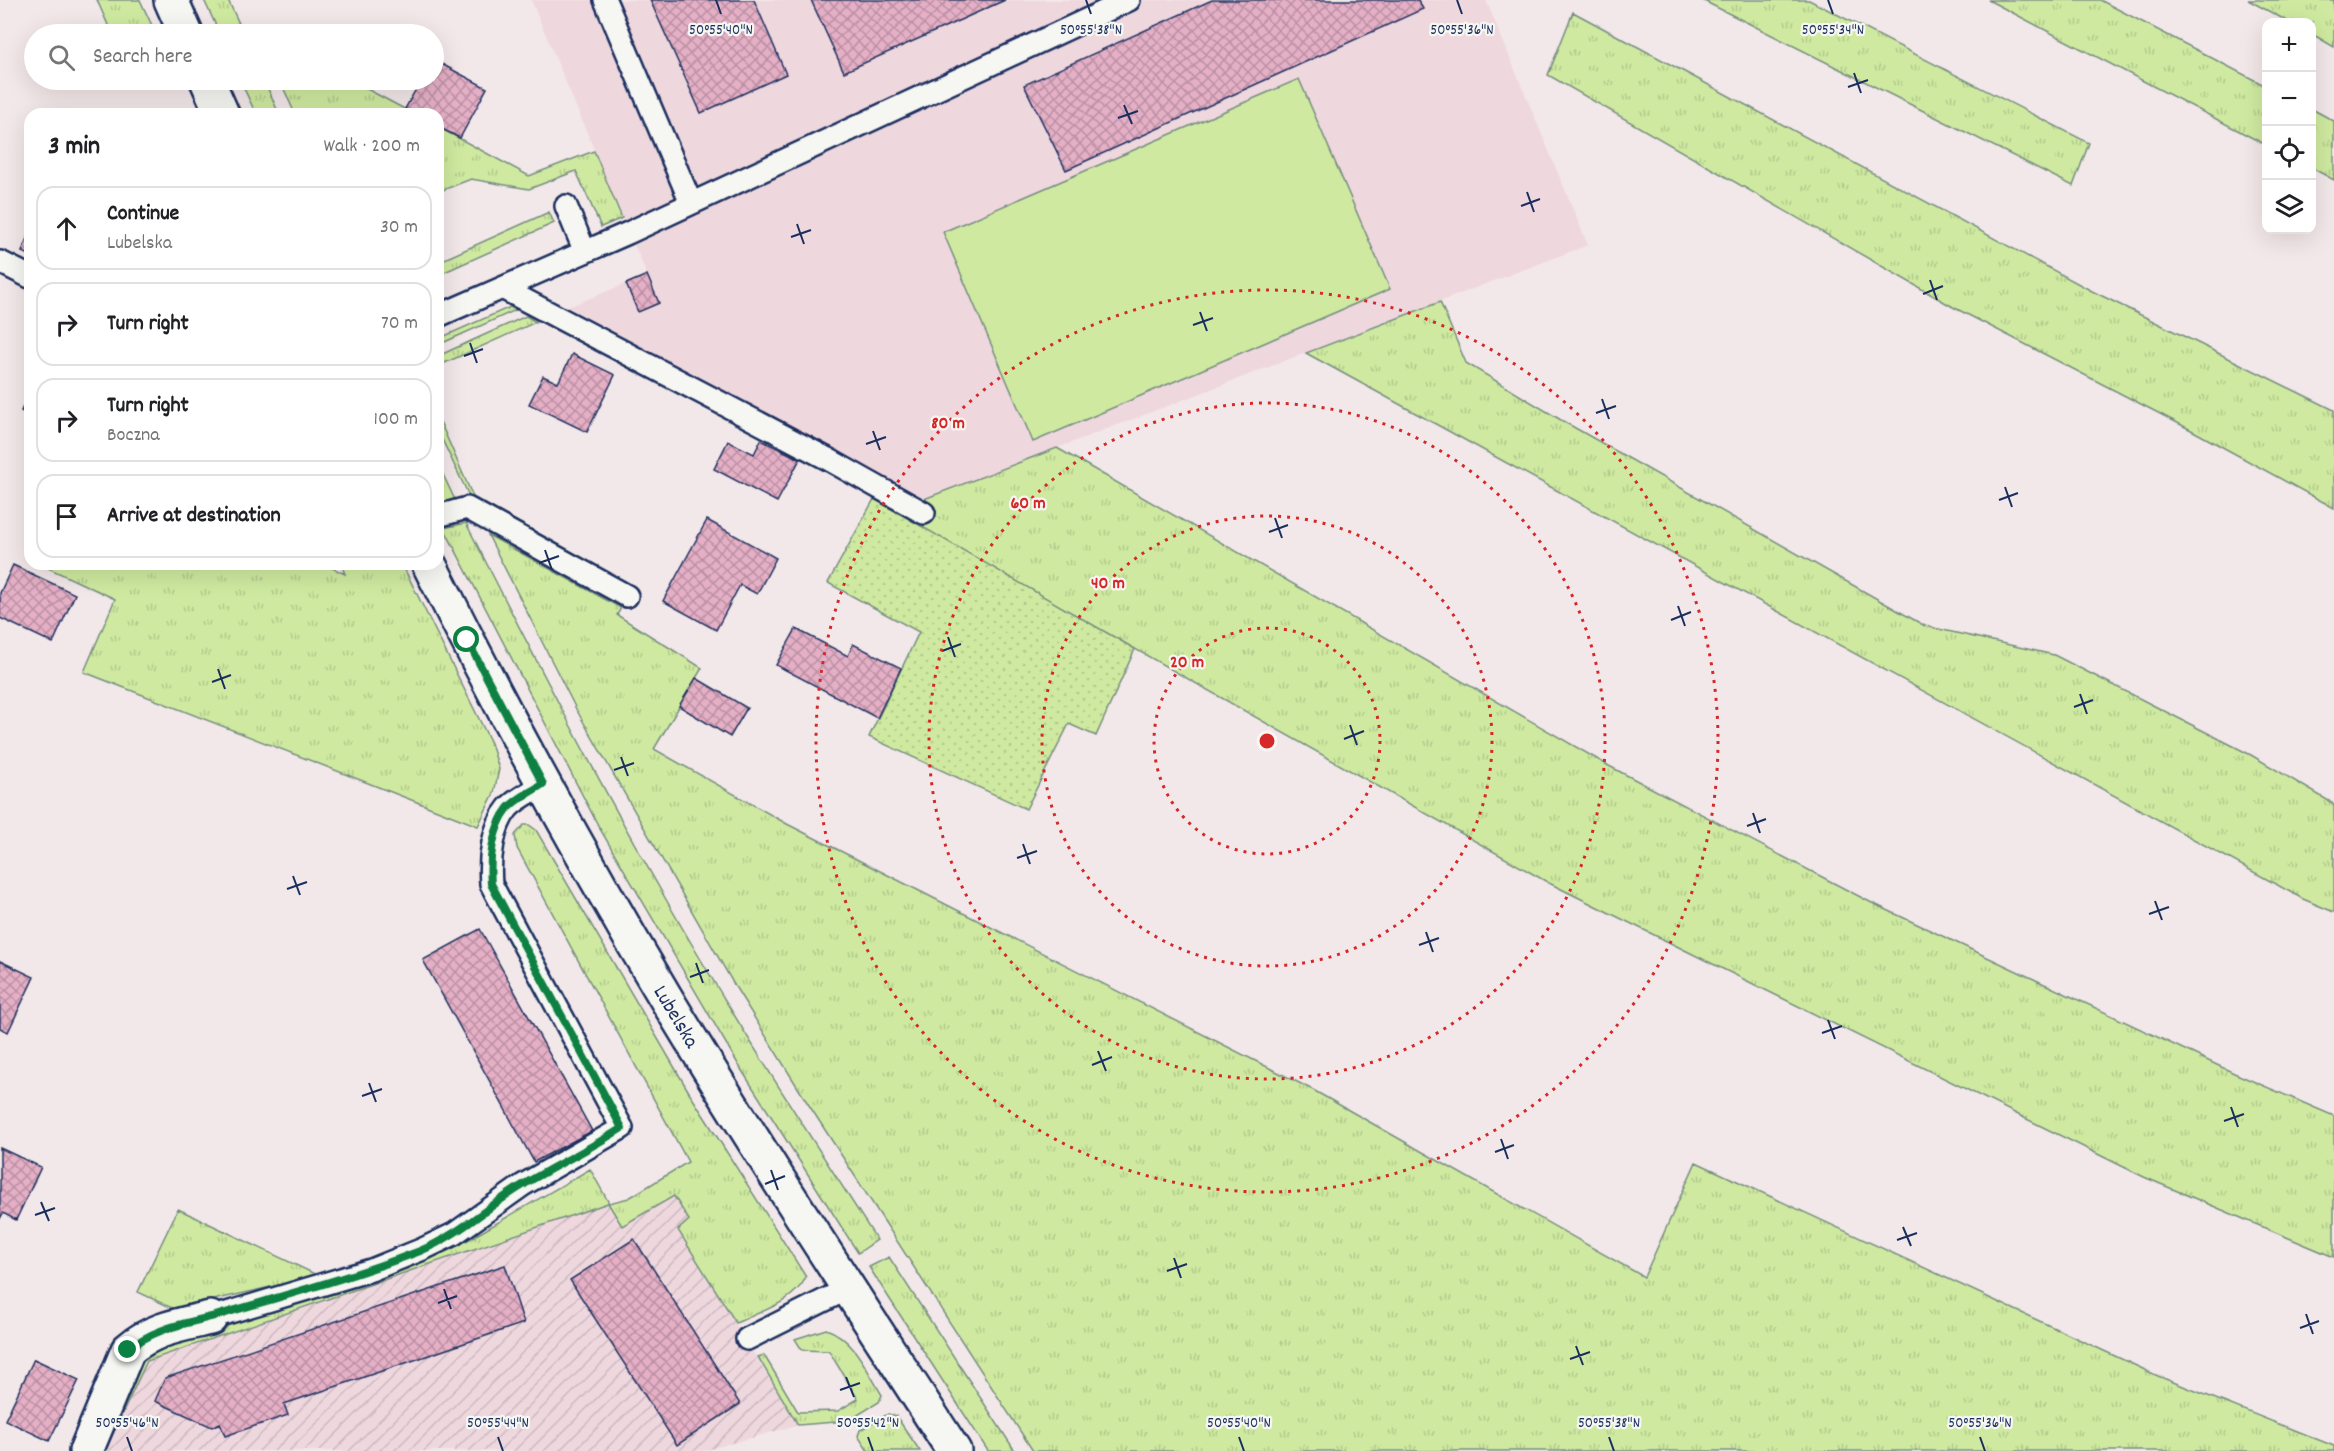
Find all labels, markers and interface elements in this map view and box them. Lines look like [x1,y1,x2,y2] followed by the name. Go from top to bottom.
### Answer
[2262,18,2316,234] map controls
[2262,18,2316,72] button: +
[689,20,753,42] text: 50°55'40"N
[1060,20,1122,42] text: 50°55'38"N
[1430,20,1494,42] text: 50°55'36"N
[1802,20,1864,42] text: 50°55'34"N
[24,24,444,90] search box
[45,41,78,74] icon: search
[93,42,192,73] text: Search here
[2262,72,2316,126] button: −
[2262,126,2316,180] button: locate
[48,129,100,166] text: 3 min
[324,133,420,161] text: Walk · 200 m
[2262,180,2316,234] button: layers
[107,199,179,230] text: Continue
[50,212,83,245] icon: ahead
[380,214,418,242] text: 30 m
[107,230,172,258] text: Lubelska
[50,308,83,341] icon: right
[107,309,189,340] text: Turn right
[381,310,418,338] text: 70 m
[107,391,189,422] text: Turn right
[50,404,83,437] icon: right
[374,406,418,434] text: 100 m
[931,412,965,437] text: 80 m
[107,422,160,450] text: Boczna
[1010,492,1046,517] text: 60 m
[50,500,83,533] icon: arrive
[107,501,281,532] text: Arrive at destination
[1091,572,1125,597] text: 40 m
[453,626,479,652] route start
[1170,651,1204,676] text: 20 m
[1257,731,1277,751] centre of rings
[644,981,705,1056] street label: Lubelska
[114,1336,140,1362] route end
[95,1413,159,1435] text: 50°55'46"N
[467,1413,529,1435] text: 50°55'44"N
[837,1413,899,1435] text: 50°55'42"N
[1207,1413,1271,1435] text: 50°55'40"N
[1578,1413,1640,1435] text: 50°55'38"N
[1948,1413,2012,1435] text: 50°55'36"N

